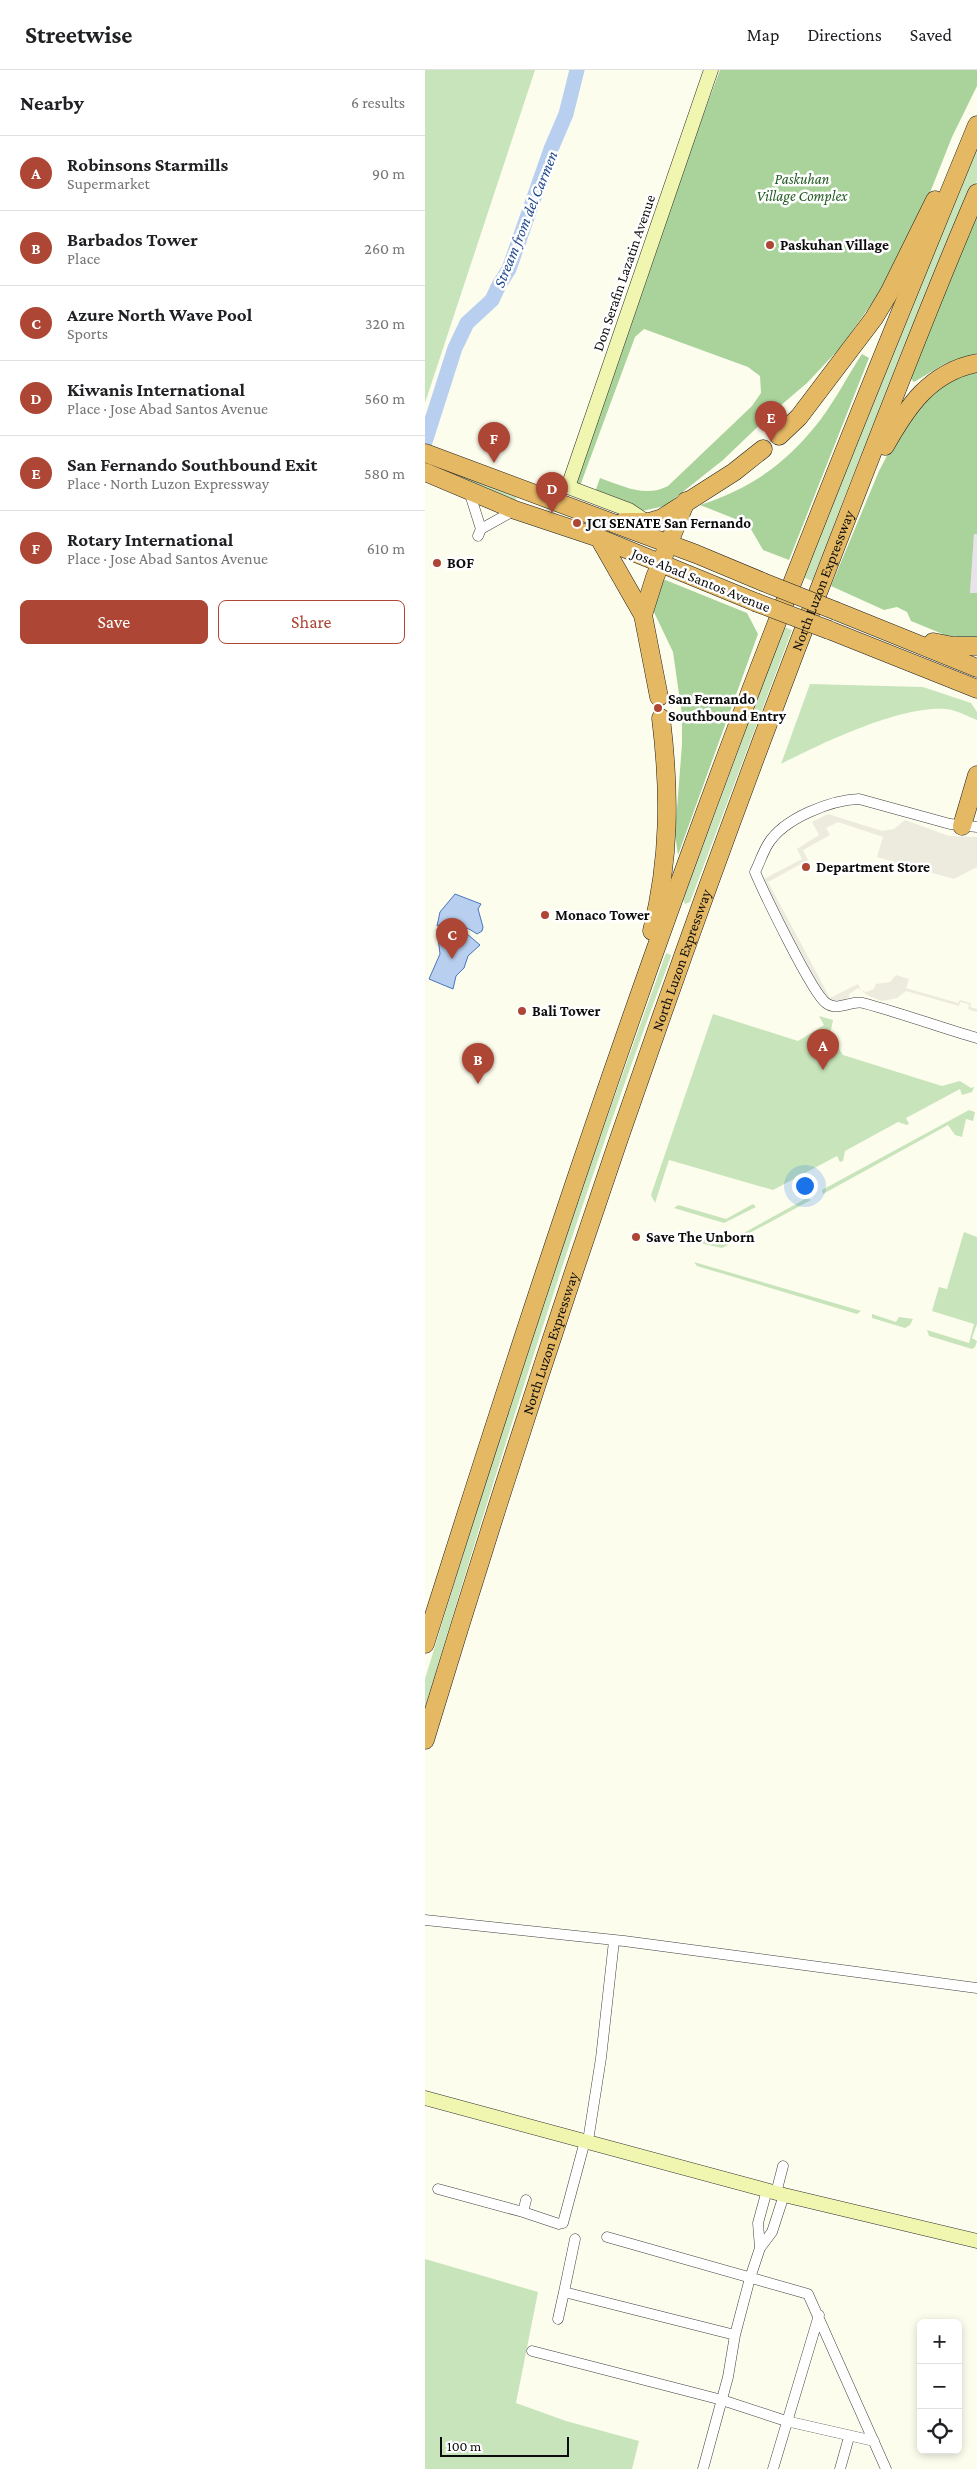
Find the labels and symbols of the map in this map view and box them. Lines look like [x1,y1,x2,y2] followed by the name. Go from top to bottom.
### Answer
[490,149,562,290] water label: Stream from del Carmen
[757,171,848,205] park label: Paskuhan Village Complex
[590,192,658,353] street label: Don Serafin Lazatin Avenue
[780,237,889,253] place label: Paskuhan Village
[764,239,776,251] marker: Paskuhan Village
[755,401,787,442] pin: E
[478,422,510,463] pin: F
[536,472,568,513] pin: D
[788,508,858,653] street label: North Luzon Expressway
[585,515,751,531] place label: JCI SENATE San Fernando
[571,517,583,529] marker: JCI SENATE San Fernando
[627,544,773,616] street label: Jose Abad Santos Avenue
[447,555,474,571] place label: BOF
[431,557,443,569] marker: BOF
[668,691,787,724] place label: San Fernando Southbound Entry
[652,702,664,714] marker: San Fernando Southbound Entry
[816,859,930,875] place label: Department Store
[800,861,812,873] marker: Department Store
[649,887,715,1033] street label: North Luzon Expressway
[555,907,650,923] place label: Monaco Tower
[539,909,551,921] marker: Monaco Tower
[436,918,468,959] pin: C
[532,1003,600,1019] place label: Bali Tower
[516,1005,528,1017] marker: Bali Tower
[807,1029,839,1070] pin: A
[462,1043,494,1084] pin: B
[792,1173,818,1199] your location
[646,1229,755,1245] place label: Save The Unborn
[630,1231,642,1243] marker: Save The Unborn
[519,1270,582,1417] street label: North Luzon Expressway
[440,2434,569,2457] scale bar

